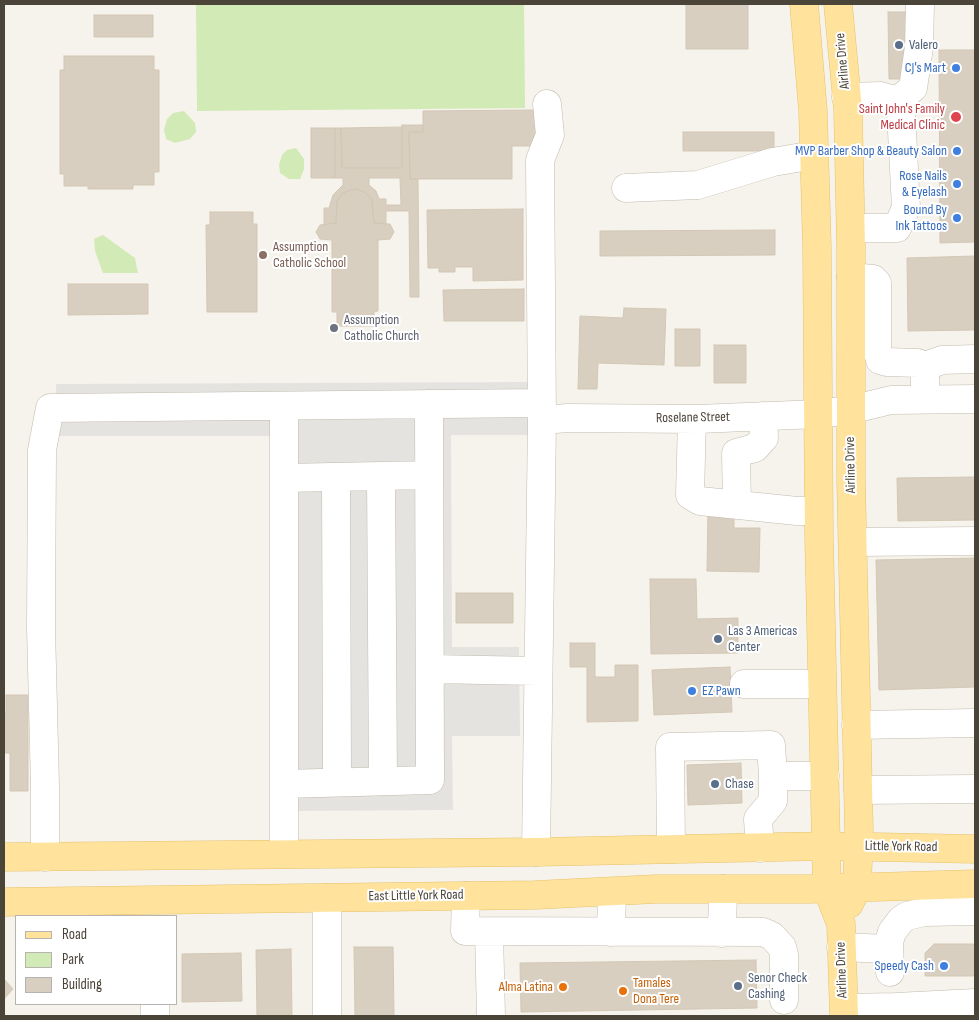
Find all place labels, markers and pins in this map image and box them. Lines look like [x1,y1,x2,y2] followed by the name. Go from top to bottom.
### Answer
[909,37,938,53] place label: Valero
[893,39,905,51] marker: Valero
[905,60,946,76] place label: CJ's Mart
[950,62,962,74] marker: CJ's Mart
[859,101,945,134] place label: Saint John's Family Medical Clinic
[949,110,963,124] marker: Saint John's Family Medical Clinic
[795,143,947,159] place label: MVP Barber Shop & Beauty Salon
[951,145,963,157] marker: MVP Barber Shop & Beauty Salon
[899,168,947,200] place label: Rose Nails & Eyelash
[951,178,963,190] marker: Rose Nails & Eyelash
[895,202,947,234] place label: Bound By Ink Tattoos
[951,212,963,224] marker: Bound By Ink Tattoos
[273,239,346,272] place label: Assumption Catholic School
[257,249,269,261] marker: Assumption Catholic School
[344,312,419,344] place label: Assumption Catholic Church
[328,322,340,334] marker: Assumption Catholic Church
[728,623,797,656] place label: Las 3 Americas Center
[712,633,724,645] marker: Las 3 Americas Center
[702,683,741,699] place label: EZ Pawn
[686,685,698,697] marker: EZ Pawn
[725,776,754,792] place label: Chase
[709,778,721,790] marker: Chase
[875,958,934,974] place label: Speedy Cash
[938,960,950,972] marker: Speedy Cash
[748,970,807,1002] place label: Senor Check Cashing
[633,975,679,1008] place label: Tamales Dona Tere
[499,979,553,995] place label: Alma Latina
[732,980,744,992] marker: Senor Check Cashing
[557,981,569,993] marker: Alma Latina
[617,985,629,997] marker: Tamales Dona Tere

